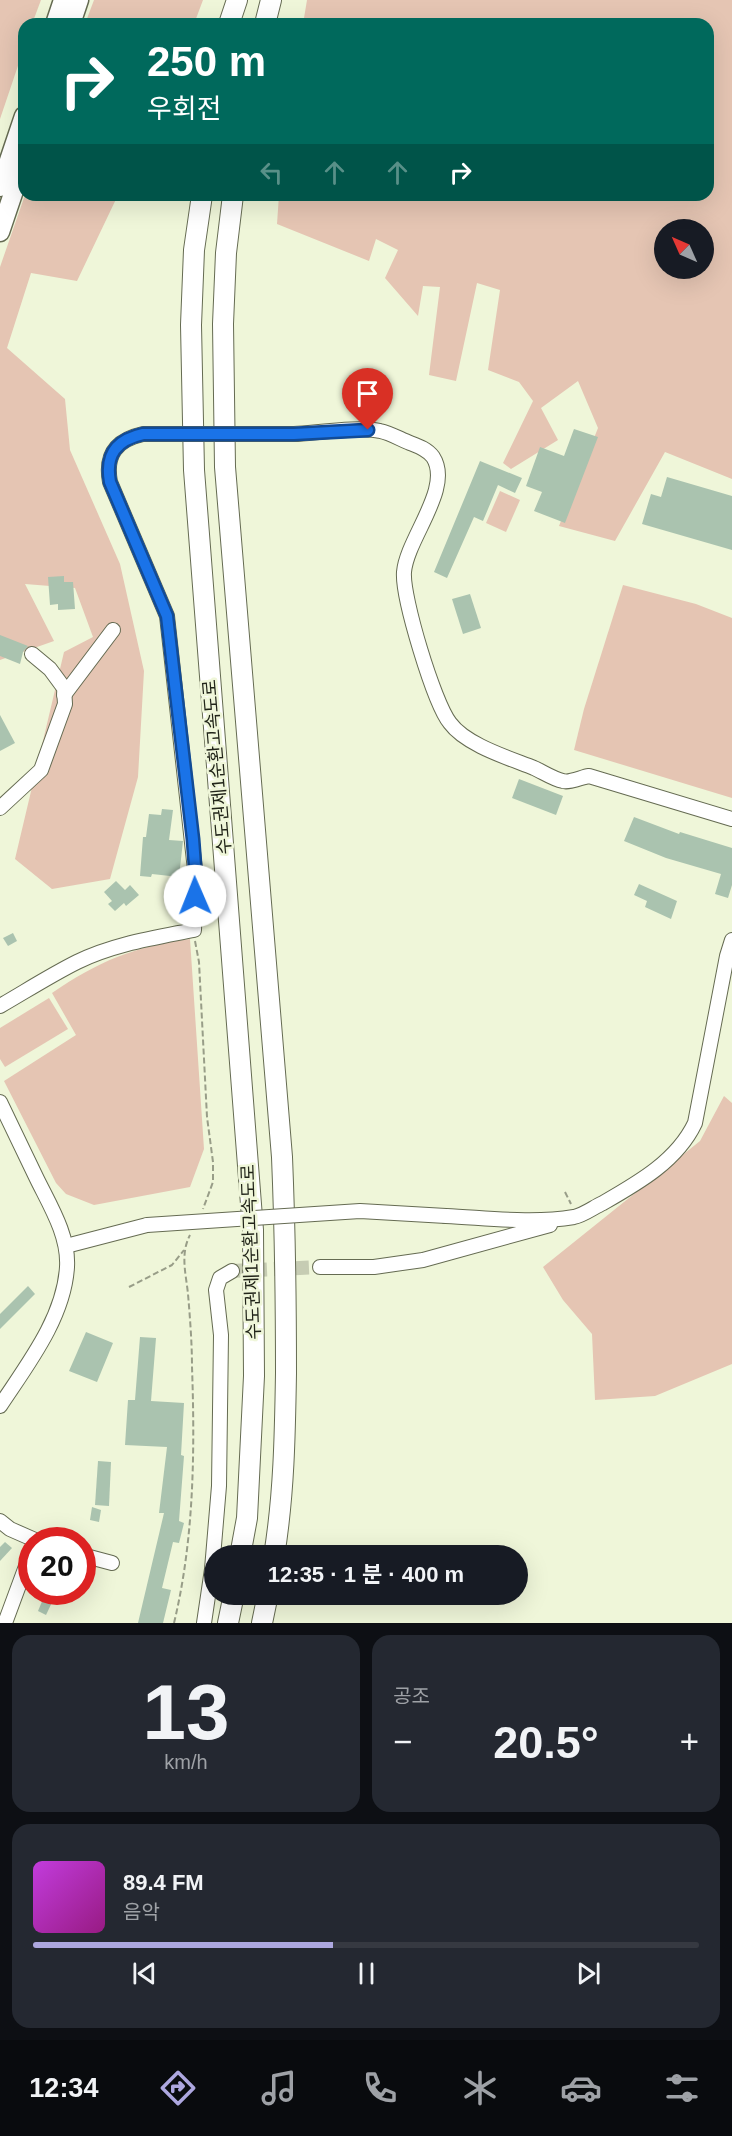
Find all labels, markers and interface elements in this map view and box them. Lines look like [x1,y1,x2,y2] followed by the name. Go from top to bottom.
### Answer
[147,38,266,85] text: 250 m
[48,42,126,120] icon: right
[147,94,222,124] text: 우회전
[255,156,288,189] icon: left
[318,156,351,189] icon: ahead
[381,156,414,189] icon: ahead
[444,156,477,189] icon: right
[654,219,714,279] north arrow
[654,219,714,279] map controls
[342,368,393,430] pin
[351,377,384,410] icon: arrive
[199,679,235,855] street label: 수도권제1순환고속도로
[163,864,227,928] position arrow
[238,1164,264,1340] street label: 수도권제1순환고속도로
[18,1527,96,1605] speed limit sign: 20
[268,1562,464,1587] text: 12:35 · 1 분 · 400 m
[143,1668,229,1756] text: 13
[393,1685,430,1707] text: 공조
[493,1717,599,1768] text: 20.5°
[393,1723,412,1760] text: −
[680,1723,699,1760] text: +
[164,1751,208,1773] text: km/h
[123,1870,204,1895] text: 89.4 FM
[123,1901,160,1923] text: 음악
[128,1957,161,1990] icon: previous
[350,1957,383,1990] icon: pause
[572,1957,605,1990] icon: next
[157,2067,199,2109] icon: directions
[258,2067,300,2109] icon: music
[359,2067,401,2109] icon: phone
[459,2067,501,2109] icon: climate
[560,2067,602,2109] icon: car
[661,2067,703,2109] icon: filters
[29,2073,98,2103] text: 12:34

